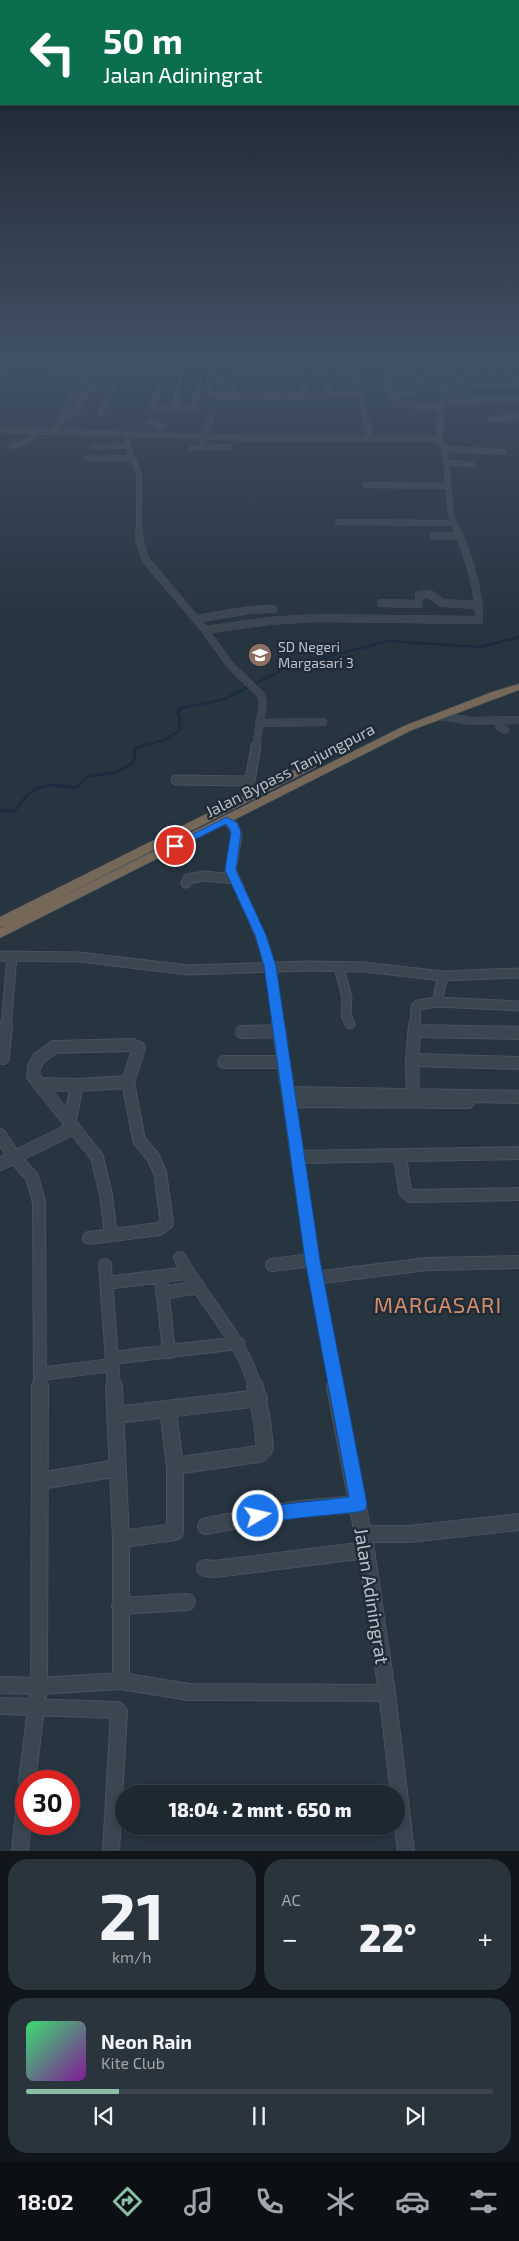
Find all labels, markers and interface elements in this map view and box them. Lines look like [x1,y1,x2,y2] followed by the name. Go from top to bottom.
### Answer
[103,19,183,61] text: 50 m
[20,20,85,85] icon: left
[103,61,263,87] text: Jalan Adiningrat
[278,638,354,671] place label: SD Negeri Margasari 3
[247,642,273,668] school or university icon: SD Negeri Margasari 3
[202,719,378,821] street label: Jalan Bypass Tanjungpura
[154,825,196,867] pin
[161,832,189,860] icon: arrive
[374,1291,502,1317] district label: MARGASARI
[231,1489,283,1541] position arrow
[350,1526,395,1666] street label: Jalan Adiningrat
[15,1770,80,1835] speed limit sign: 30
[168,1798,352,1821] text: 18:04 · 2 mnt · 650 m
[99,1875,165,1953] text: 21
[282,1890,301,1909] text: AC
[359,1914,417,1960] text: 22°
[282,1921,298,1955] text: −
[478,1921,493,1955] text: +
[112,1947,152,1966] text: km/h
[101,2030,192,2053] text: Neon Rain
[101,2053,165,2072] text: Kite Club
[90,2102,118,2130] icon: previous
[245,2102,273,2130] icon: pause
[401,2102,429,2130] icon: next
[110,2184,145,2219] icon: directions
[181,2184,216,2219] icon: music
[252,2184,287,2219] icon: phone
[323,2184,358,2219] icon: climate
[395,2184,430,2219] icon: car
[466,2184,501,2219] icon: filters
[18,2188,74,2214] text: 18:02

